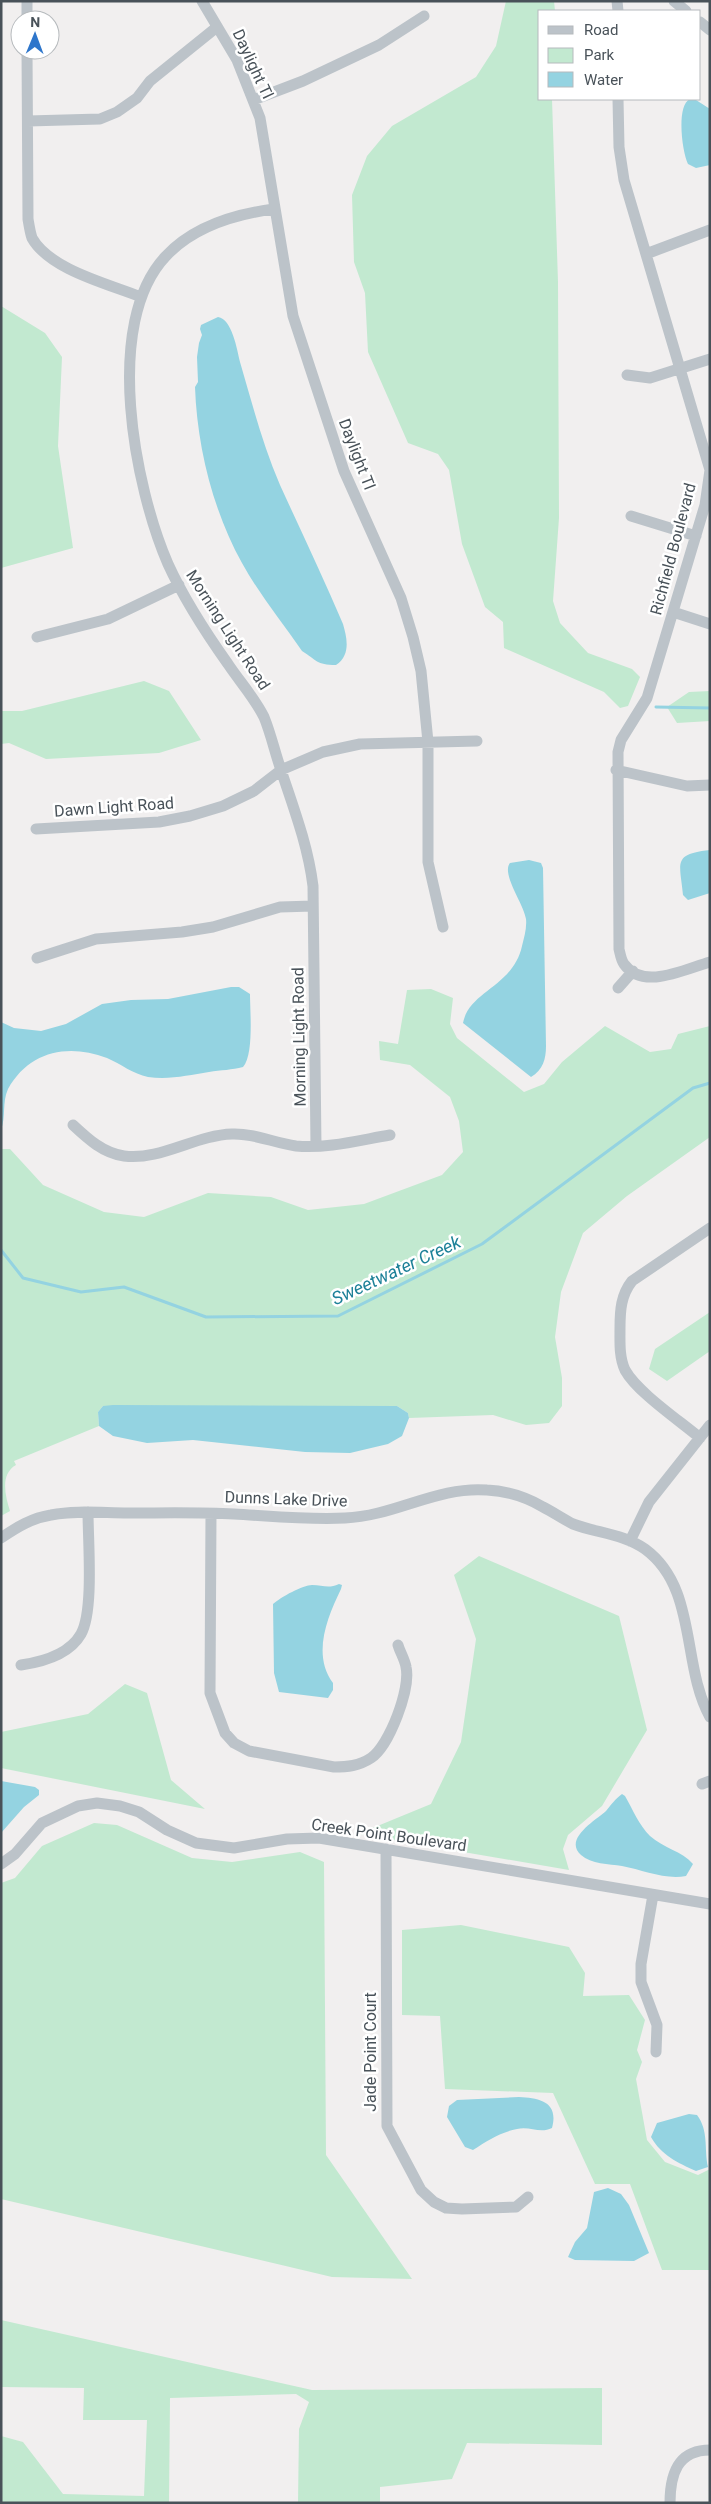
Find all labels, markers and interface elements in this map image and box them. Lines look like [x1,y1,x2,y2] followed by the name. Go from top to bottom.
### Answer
[10,10,60,60] north arrow
[538,10,701,100] legend
[30,14,40,30] text: N
[584,21,618,39] text: Road
[229,26,277,102] street label: Daylight Tl
[584,46,615,64] text: Park
[584,71,623,89] text: Water
[335,416,379,492] street label: Daylight Tl
[646,481,700,617] street label: Richfield Boulevard
[182,566,274,694] street label: Morning Light Road
[53,793,175,821] street label: Dawn Light Road
[288,967,310,1107] street label: Morning Light Road
[328,1230,465,1309] water label: Sweetwater Creek
[224,1487,348,1511] street label: Dunns Lake Drive
[310,1815,468,1855] street label: Creek Point Boulevard
[361,1992,380,2112] street label: Jade Point Court

